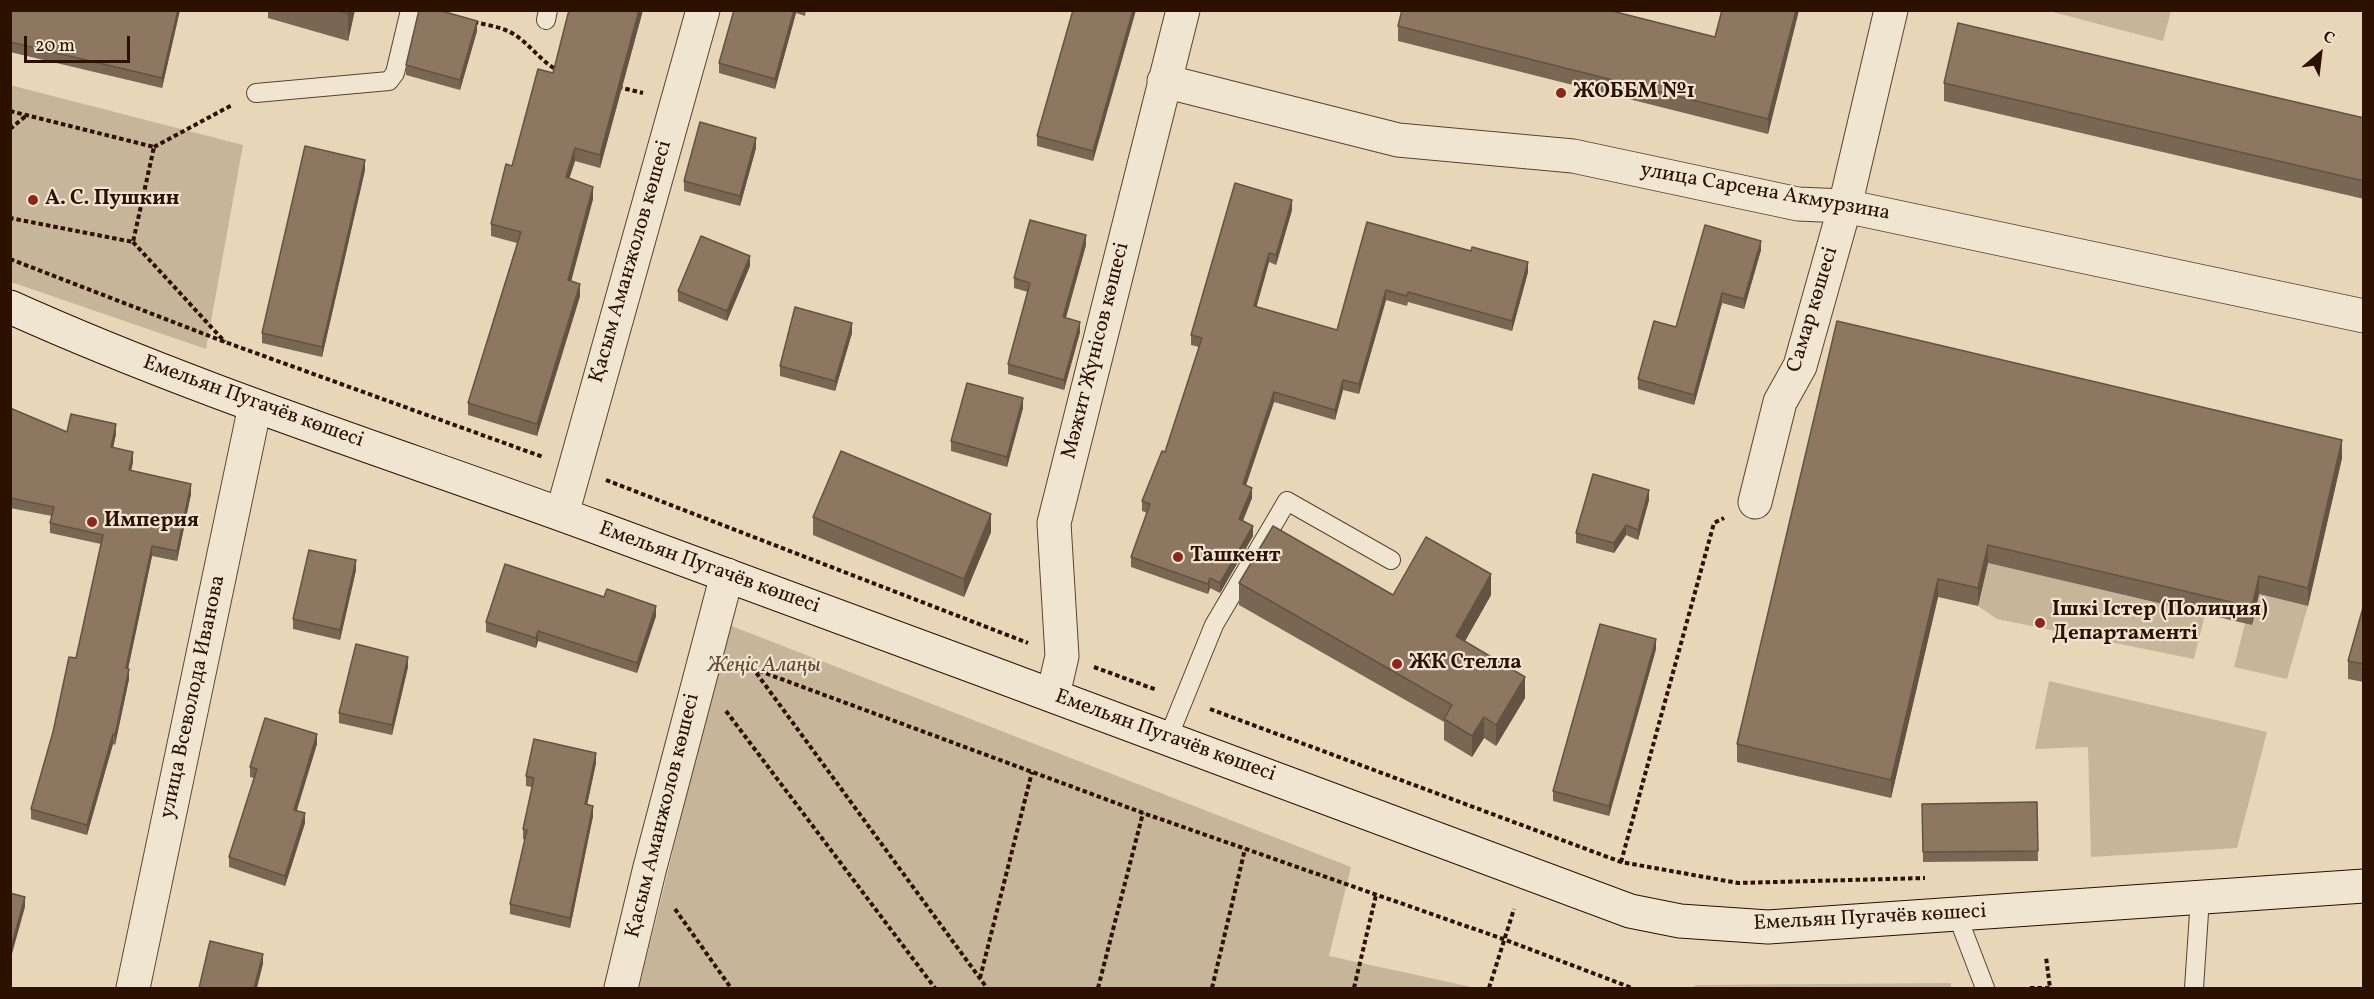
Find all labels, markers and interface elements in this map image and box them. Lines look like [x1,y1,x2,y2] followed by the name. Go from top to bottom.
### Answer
[27,24,134,62] scale bar
[2290,24,2350,84] north arrow
[2319,26,2338,50] text: С
[35,34,75,59] text: 20 m
[1573,80,1695,106] place label: ЖОББМ №1
[1554,86,1568,100] marker: ЖОББМ №1
[585,138,679,386] street label: Қасым Аманжолов көшесі
[1638,159,1892,227] street label: улица Сарсена Акмурзина
[45,187,179,213] place label: А. С. Пушкин
[26,193,40,207] marker: А. С. Пушкин
[1058,240,1136,462] street label: Мәжит Жүнісов көшесі
[1783,244,1845,376] street label: Самар көшесі
[139,351,367,455] street label: Емельян Пугачёв көшесі
[104,509,199,535] place label: Империя
[85,515,99,529] marker: Империя
[595,517,823,621] street label: Емельян Пугачёв көшесі
[1190,544,1281,570] place label: Ташкент
[1171,550,1185,564] marker: Ташкент
[156,573,232,821] street label: улица Всеволода Иванова
[2052,598,2268,648] place label: Ішкі Істер (Полиция) Департаменті
[2033,616,2047,630] marker: Ішкі Істер (Полиция) Департаменті
[1409,651,1522,677] place label: ЖК Стелла
[707,654,821,680] park label: Жеңіс Алаңы
[1390,657,1404,671] marker: ЖК Стелла
[1051,685,1279,789] street label: Емельян Пугачёв көшесі
[621,691,707,941] street label: Қасым Аманжолов көшесі
[1753,900,1987,938] street label: Емельян Пугачёв көшесі

